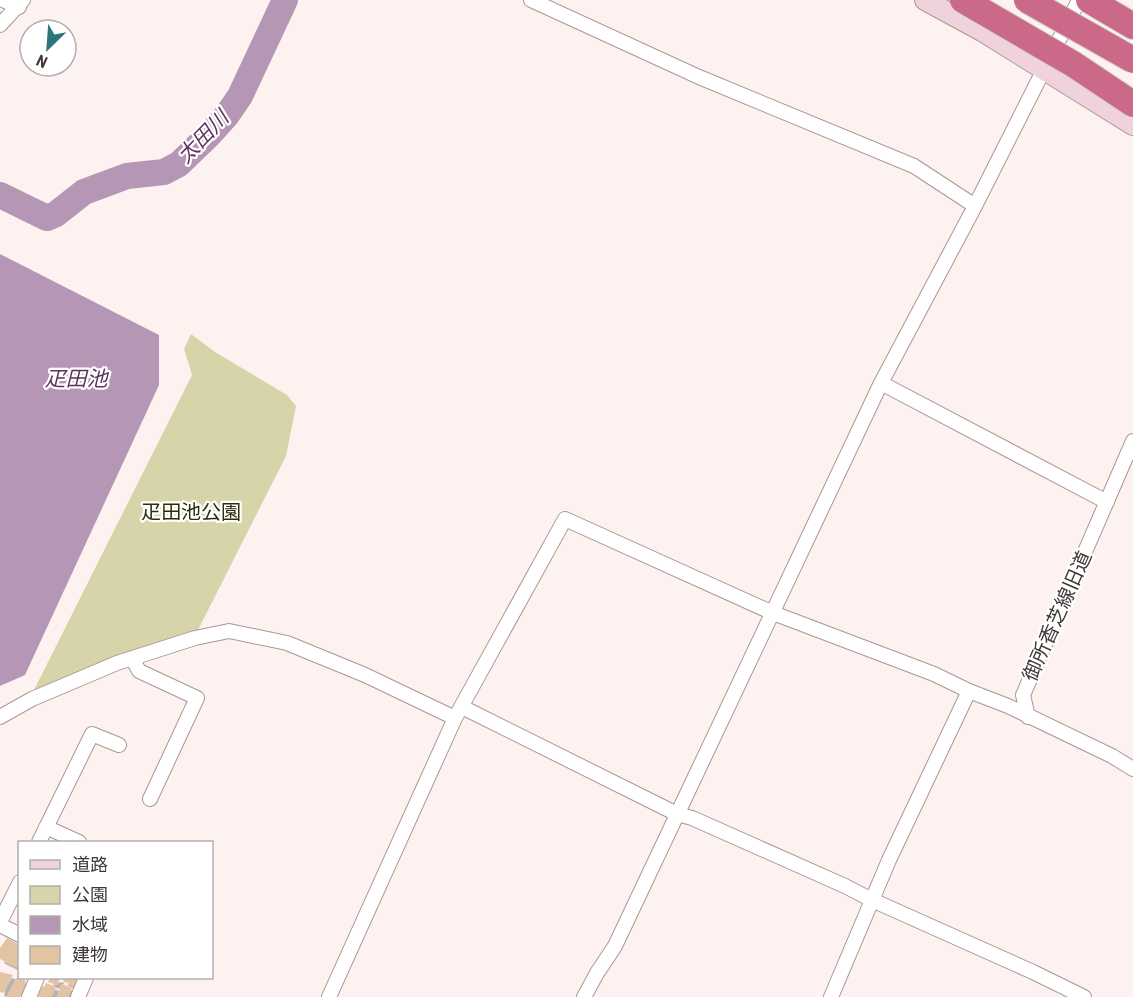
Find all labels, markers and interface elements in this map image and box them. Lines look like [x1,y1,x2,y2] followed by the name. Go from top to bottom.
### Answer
[18,18,78,78] north arrow
[33,50,50,72] text: N
[172,105,235,168] water label: 太田川
[45,367,109,391] water label: 疋田池
[141,500,241,524] park label: 疋田池公園
[1018,547,1096,685] street label: 御所香芝線旧道
[18,841,213,979] legend
[72,854,108,875] text: 道路
[72,884,108,905] text: 公園
[72,914,108,935] text: 水域
[72,944,108,965] text: 建物

